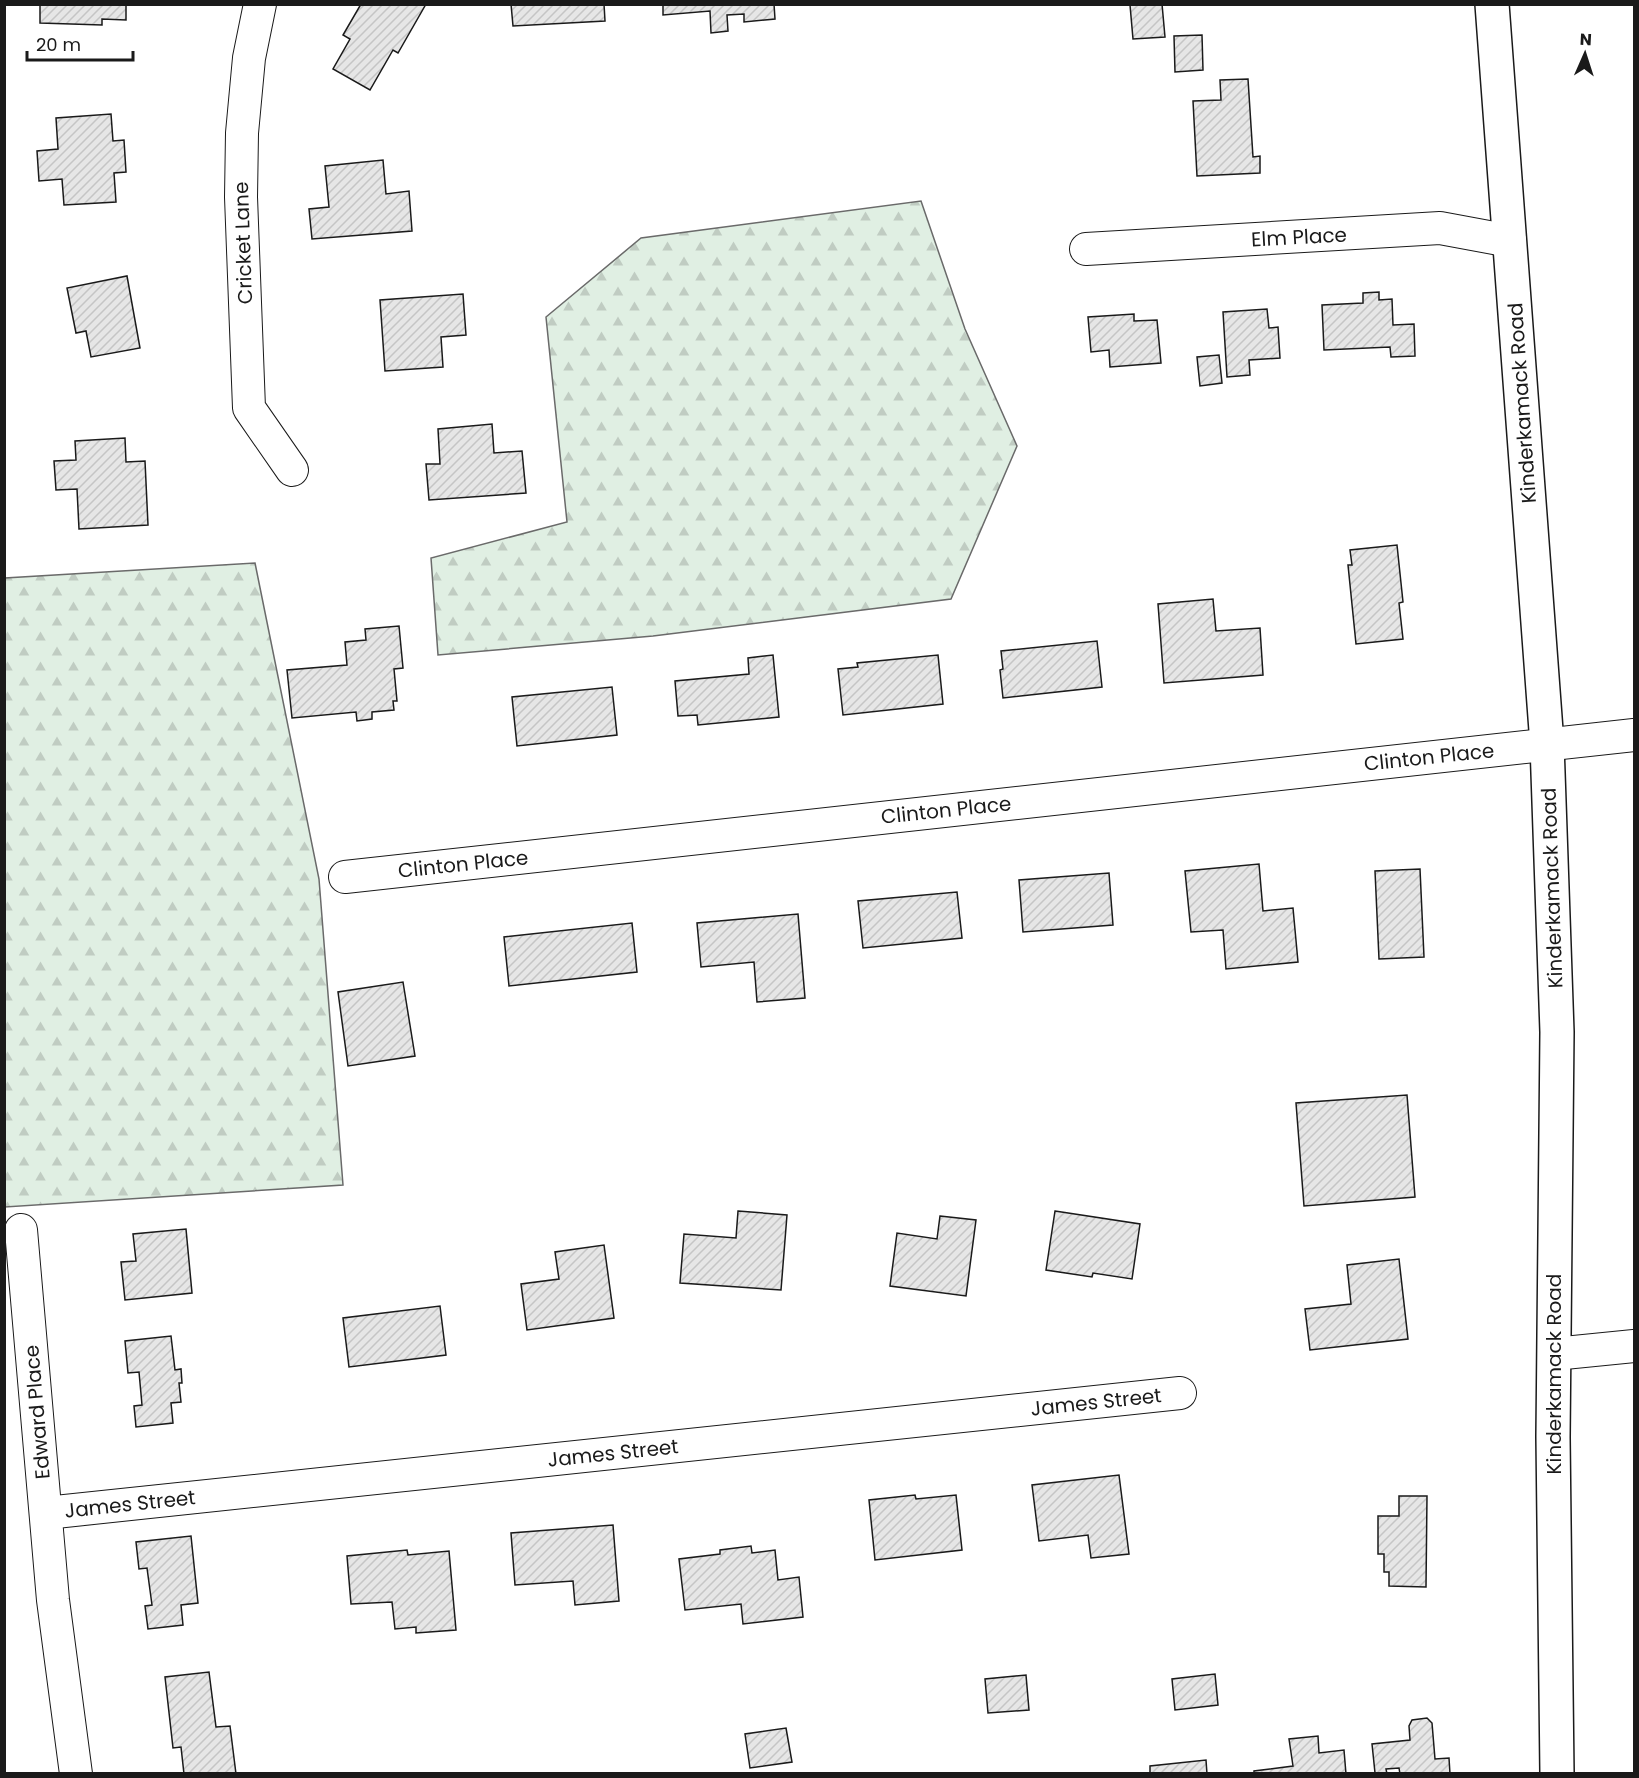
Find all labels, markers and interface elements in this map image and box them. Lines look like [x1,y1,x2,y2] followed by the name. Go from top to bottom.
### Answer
[27,24,134,62] scale bar
[1555,24,1615,84] north arrow
[1579,28,1592,51] text: N
[36,32,81,57] text: 20 m
[227,181,259,305] street label: Cricket Lane
[1250,221,1348,253] street label: Elm Place
[1501,302,1543,504] street label: Kinderkamack Road
[1362,736,1496,778] street label: Clinton Place
[1535,787,1569,989] street label: Kinderkamack Road
[879,789,1013,831] street label: Clinton Place
[396,843,530,885] street label: Clinton Place
[1540,1274,1568,1474] street label: Kinderkamack Road
[17,1344,57,1480] street label: Edward Place
[1029,1381,1163,1423] street label: James Street
[546,1432,680,1474] street label: James Street
[63,1483,197,1525] street label: James Street

